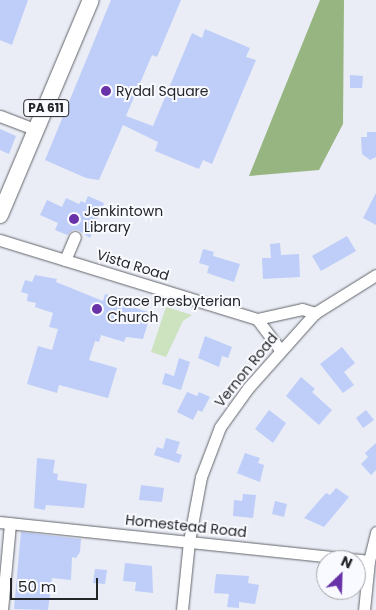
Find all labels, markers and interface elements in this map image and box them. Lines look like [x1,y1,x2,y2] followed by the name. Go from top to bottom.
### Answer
[116,83,209,99] place label: Rydal Square
[100,85,112,97] marker: Rydal Square
[22,99,70,118] road number: PA 611
[84,203,163,236] place label: Jenkintown Library
[68,213,80,225] marker: Jenkintown Library
[95,246,171,284] street label: Vista Road
[107,293,241,326] place label: Grace Presbyterian Church
[91,303,103,315] marker: Grace Presbyterian Church
[211,330,281,410] street label: Vernon Road
[125,511,247,541] street label: Homestead Road
[316,550,366,600] north arrow
[338,551,356,573] text: N
[12,568,100,600] scale bar
[18,576,56,597] text: 50 m

